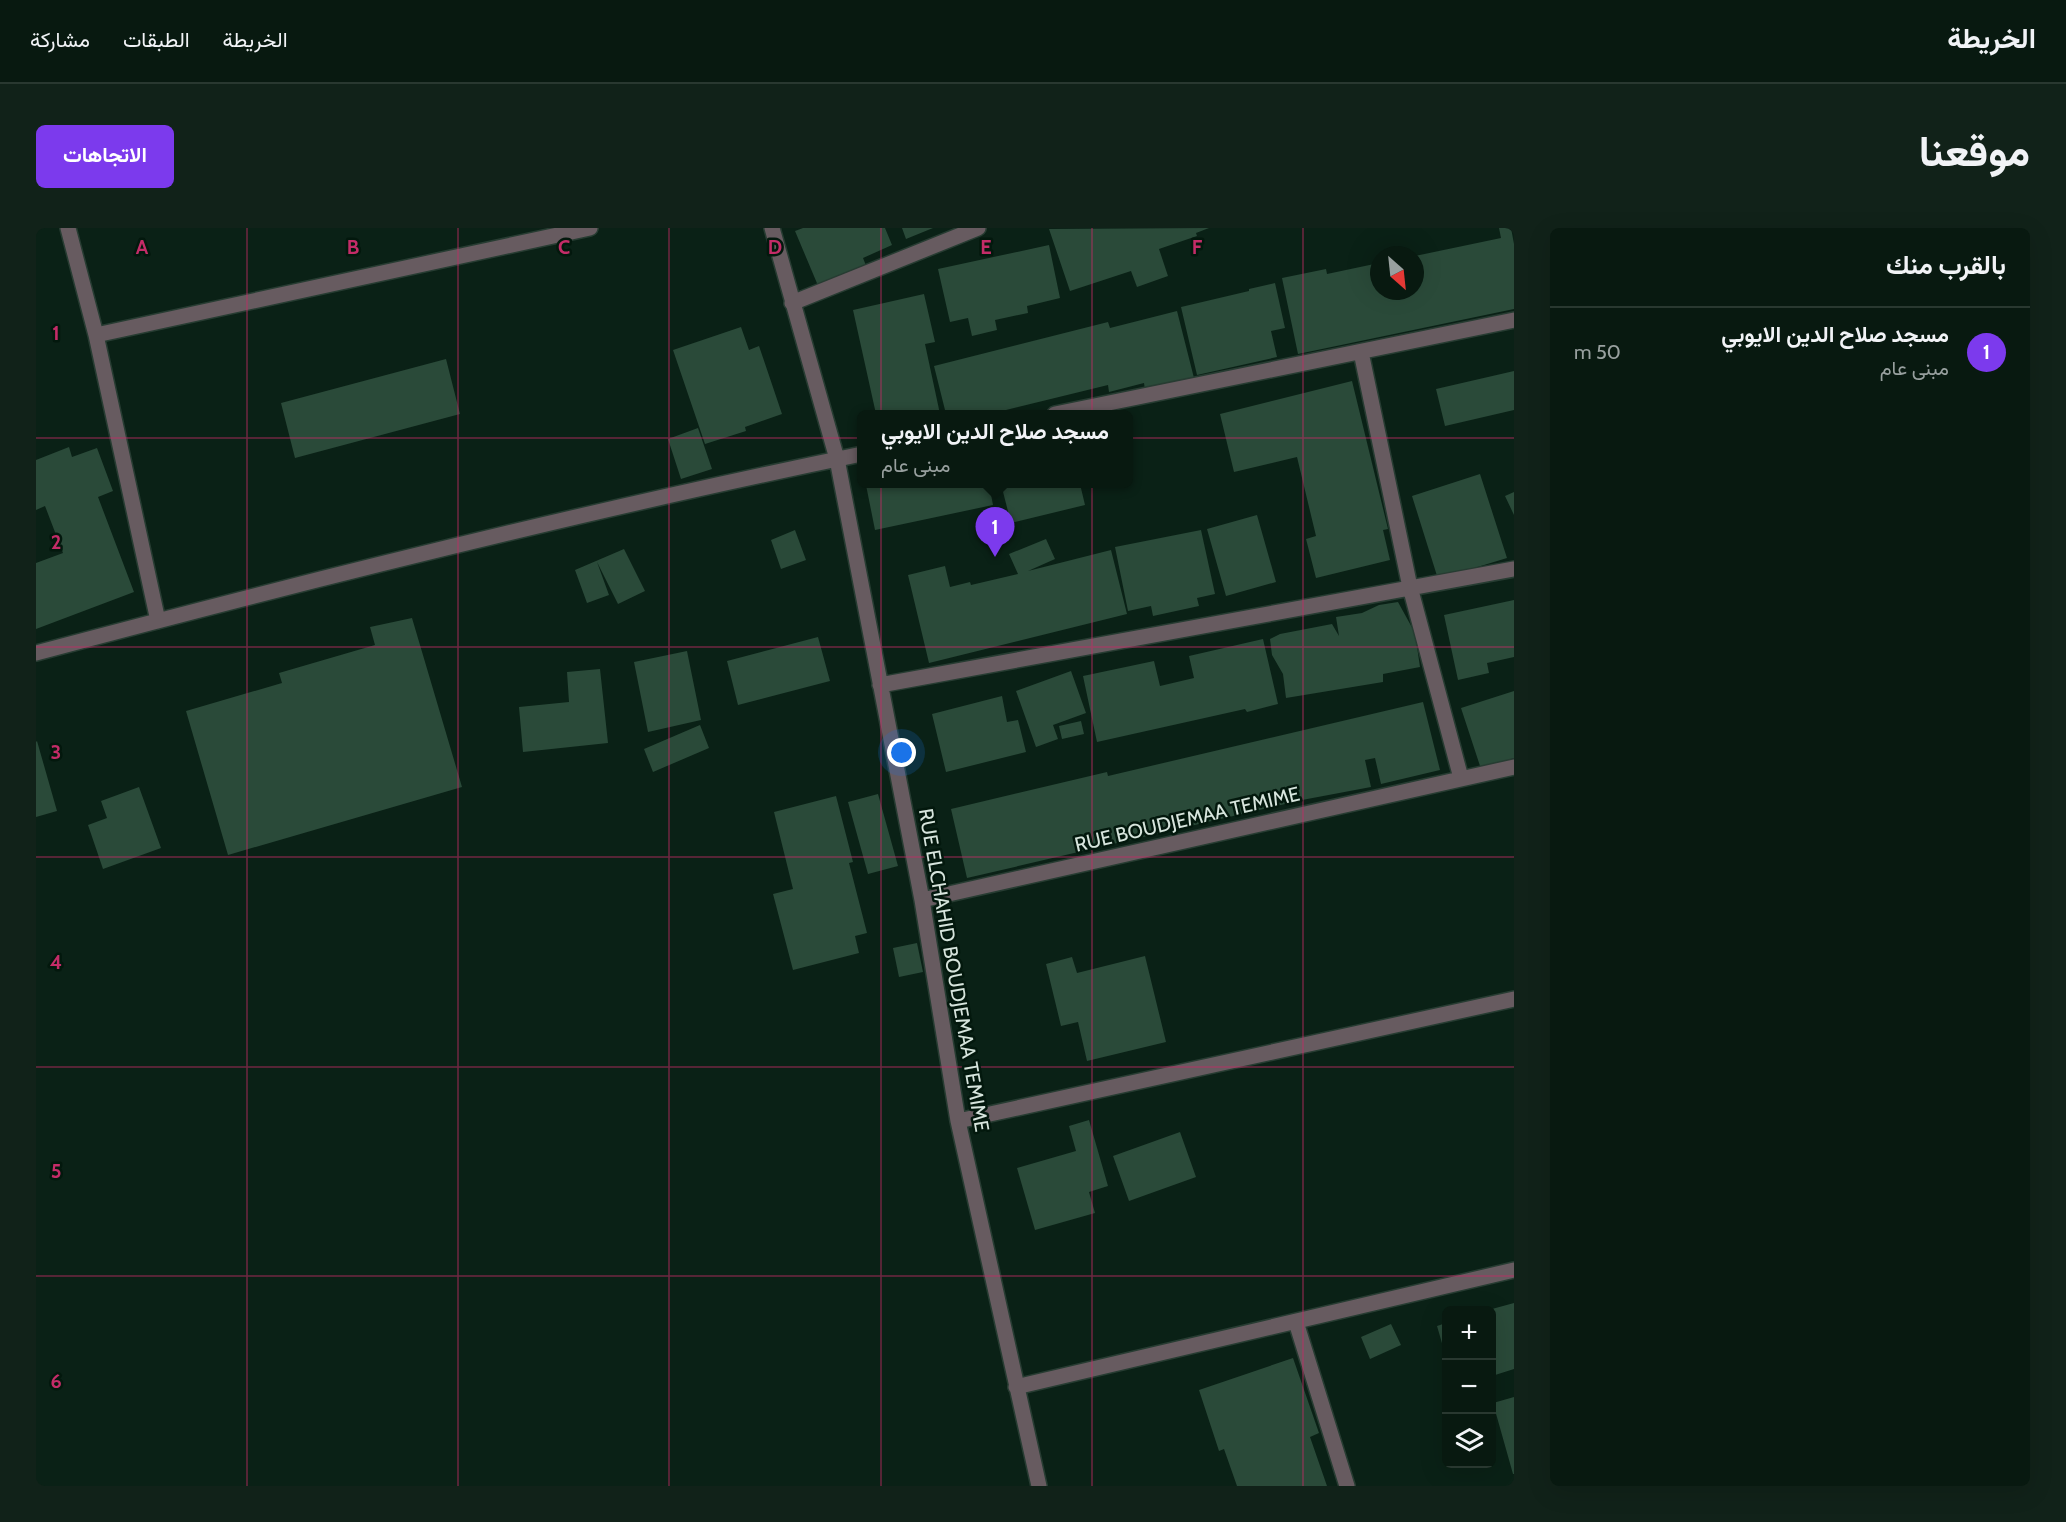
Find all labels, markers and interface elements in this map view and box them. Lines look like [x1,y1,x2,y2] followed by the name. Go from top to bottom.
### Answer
[1947,21,2036,55] text: الخريطة
[30,27,90,52] text: مشاركة
[123,27,190,52] text: الطبقات
[223,27,288,52] text: الخريطة
[36,125,174,188] button: الاتجاهات
[1919,125,2030,177] text: موقعنا
[136,235,149,259] text: A
[347,235,359,259] text: B
[558,235,570,259] text: C
[768,235,782,259] text: D
[980,235,992,259] text: E
[1192,235,1203,259] text: F
[1370,246,1424,300] north arrow
[1886,249,2006,281] text: بالقرب منك
[52,321,60,345] text: 1
[1721,321,1949,348] text: مسجد صلاح الدين الايوبي
[1574,340,1621,364] text: 50 m
[1983,340,1990,364] text: 1
[1880,356,1949,380] text: مبنى عام
[857,410,1133,488] popup
[881,418,1109,445] text: مسجد صلاح الدين الايوبي
[881,453,950,477] text: مبنى عام
[976,508,1014,557] pin: 1
[51,530,61,554] text: 2
[887,738,916,767] your location
[51,740,61,764] text: 3
[1072,781,1302,857] street label: RUE BOUDJEMAA TEMIME
[914,807,994,1133] street label: RUE ELCHAHID BOUDJEMAA TEMIME
[50,950,62,974] text: 4
[51,1159,61,1183] text: 5
[1442,1306,1496,1468] map controls
[1442,1306,1496,1360] button: +
[1442,1360,1496,1414] button: −
[50,1369,62,1393] text: 6
[1442,1414,1496,1468] button: layers

